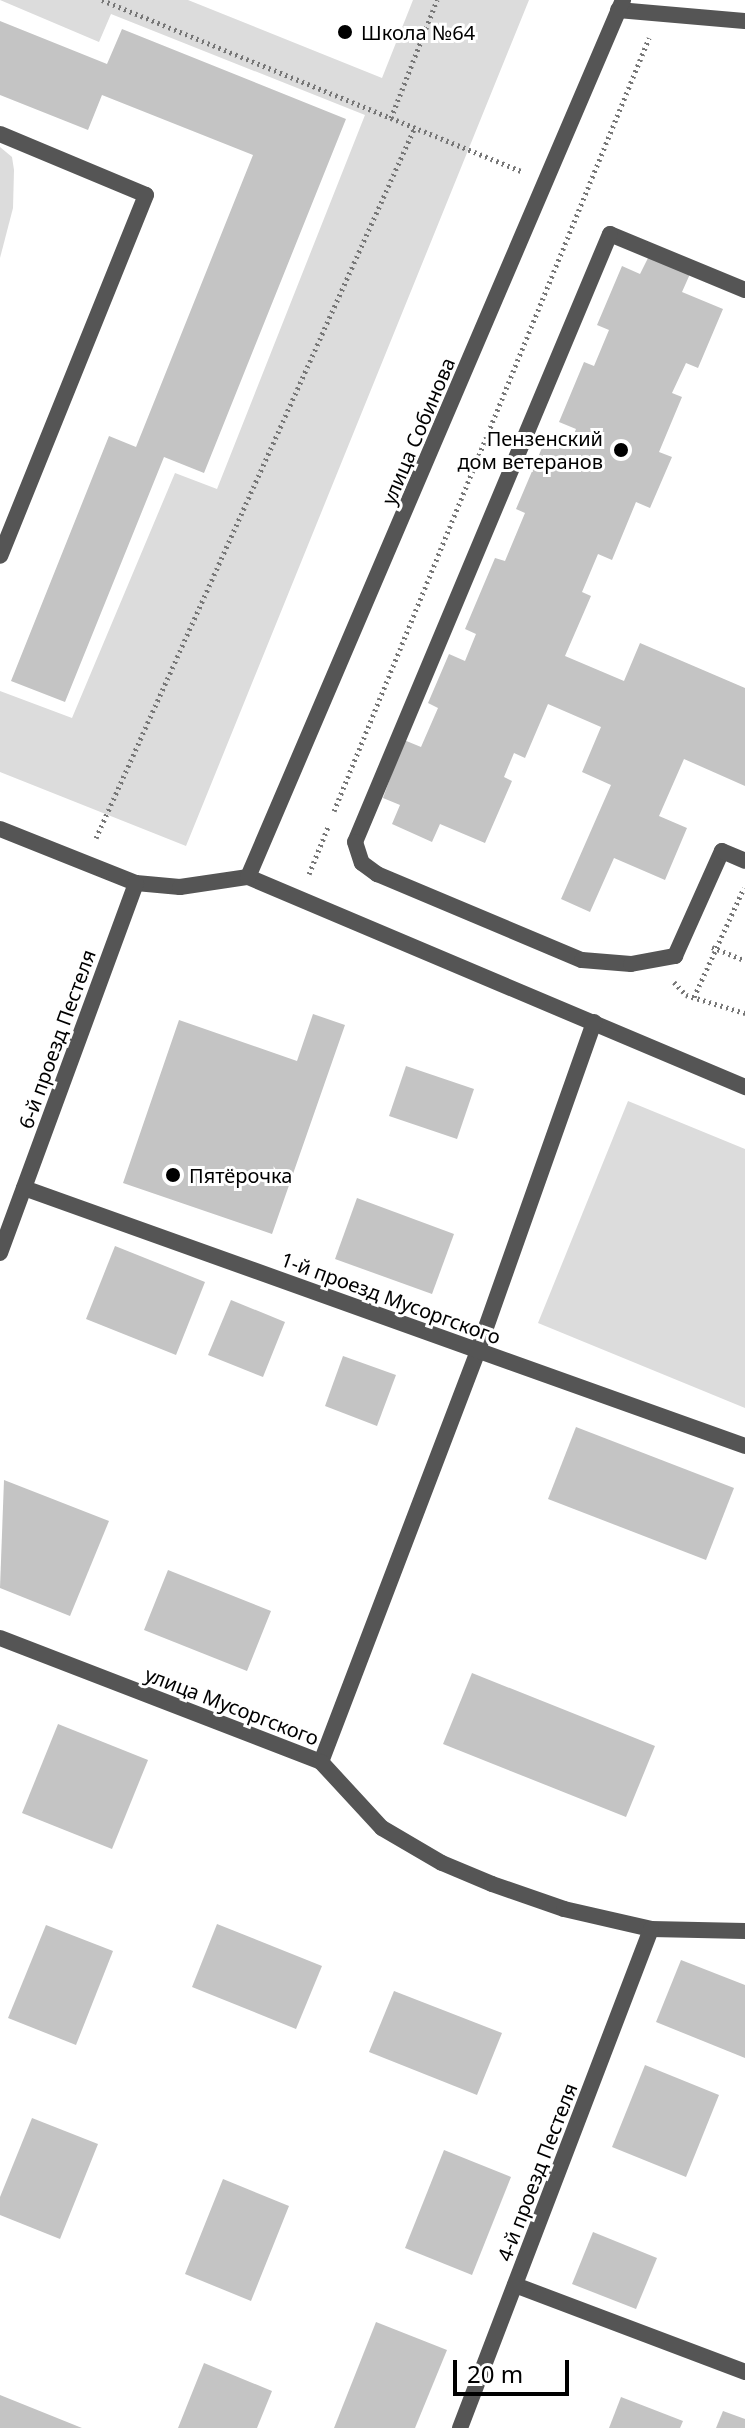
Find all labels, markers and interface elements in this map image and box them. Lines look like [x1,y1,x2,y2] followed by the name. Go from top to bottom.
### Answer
[361,20,475,44] place label: Школа №64
[336,23,354,41] marker: Школа №64
[376,354,460,508] street label: улица Собинова
[457,426,603,473] place label: Пензенский дом ветеранов
[610,439,632,461] marker: Пензенский дом ветеранов
[13,946,101,1132] street label: 6-й проезд Пестеля
[189,1163,292,1187] place label: Пятёрочка
[164,1166,182,1184] marker: Пятёрочка
[278,1247,504,1349] street label: 1-й проезд Мусоргского
[142,1662,322,1750] street label: улица Мусоргского
[492,2080,582,2264] street label: 4-й проезд Пестеля
[457,2344,573,2394] scale bar
[467,2357,523,2390] text: 20 m

